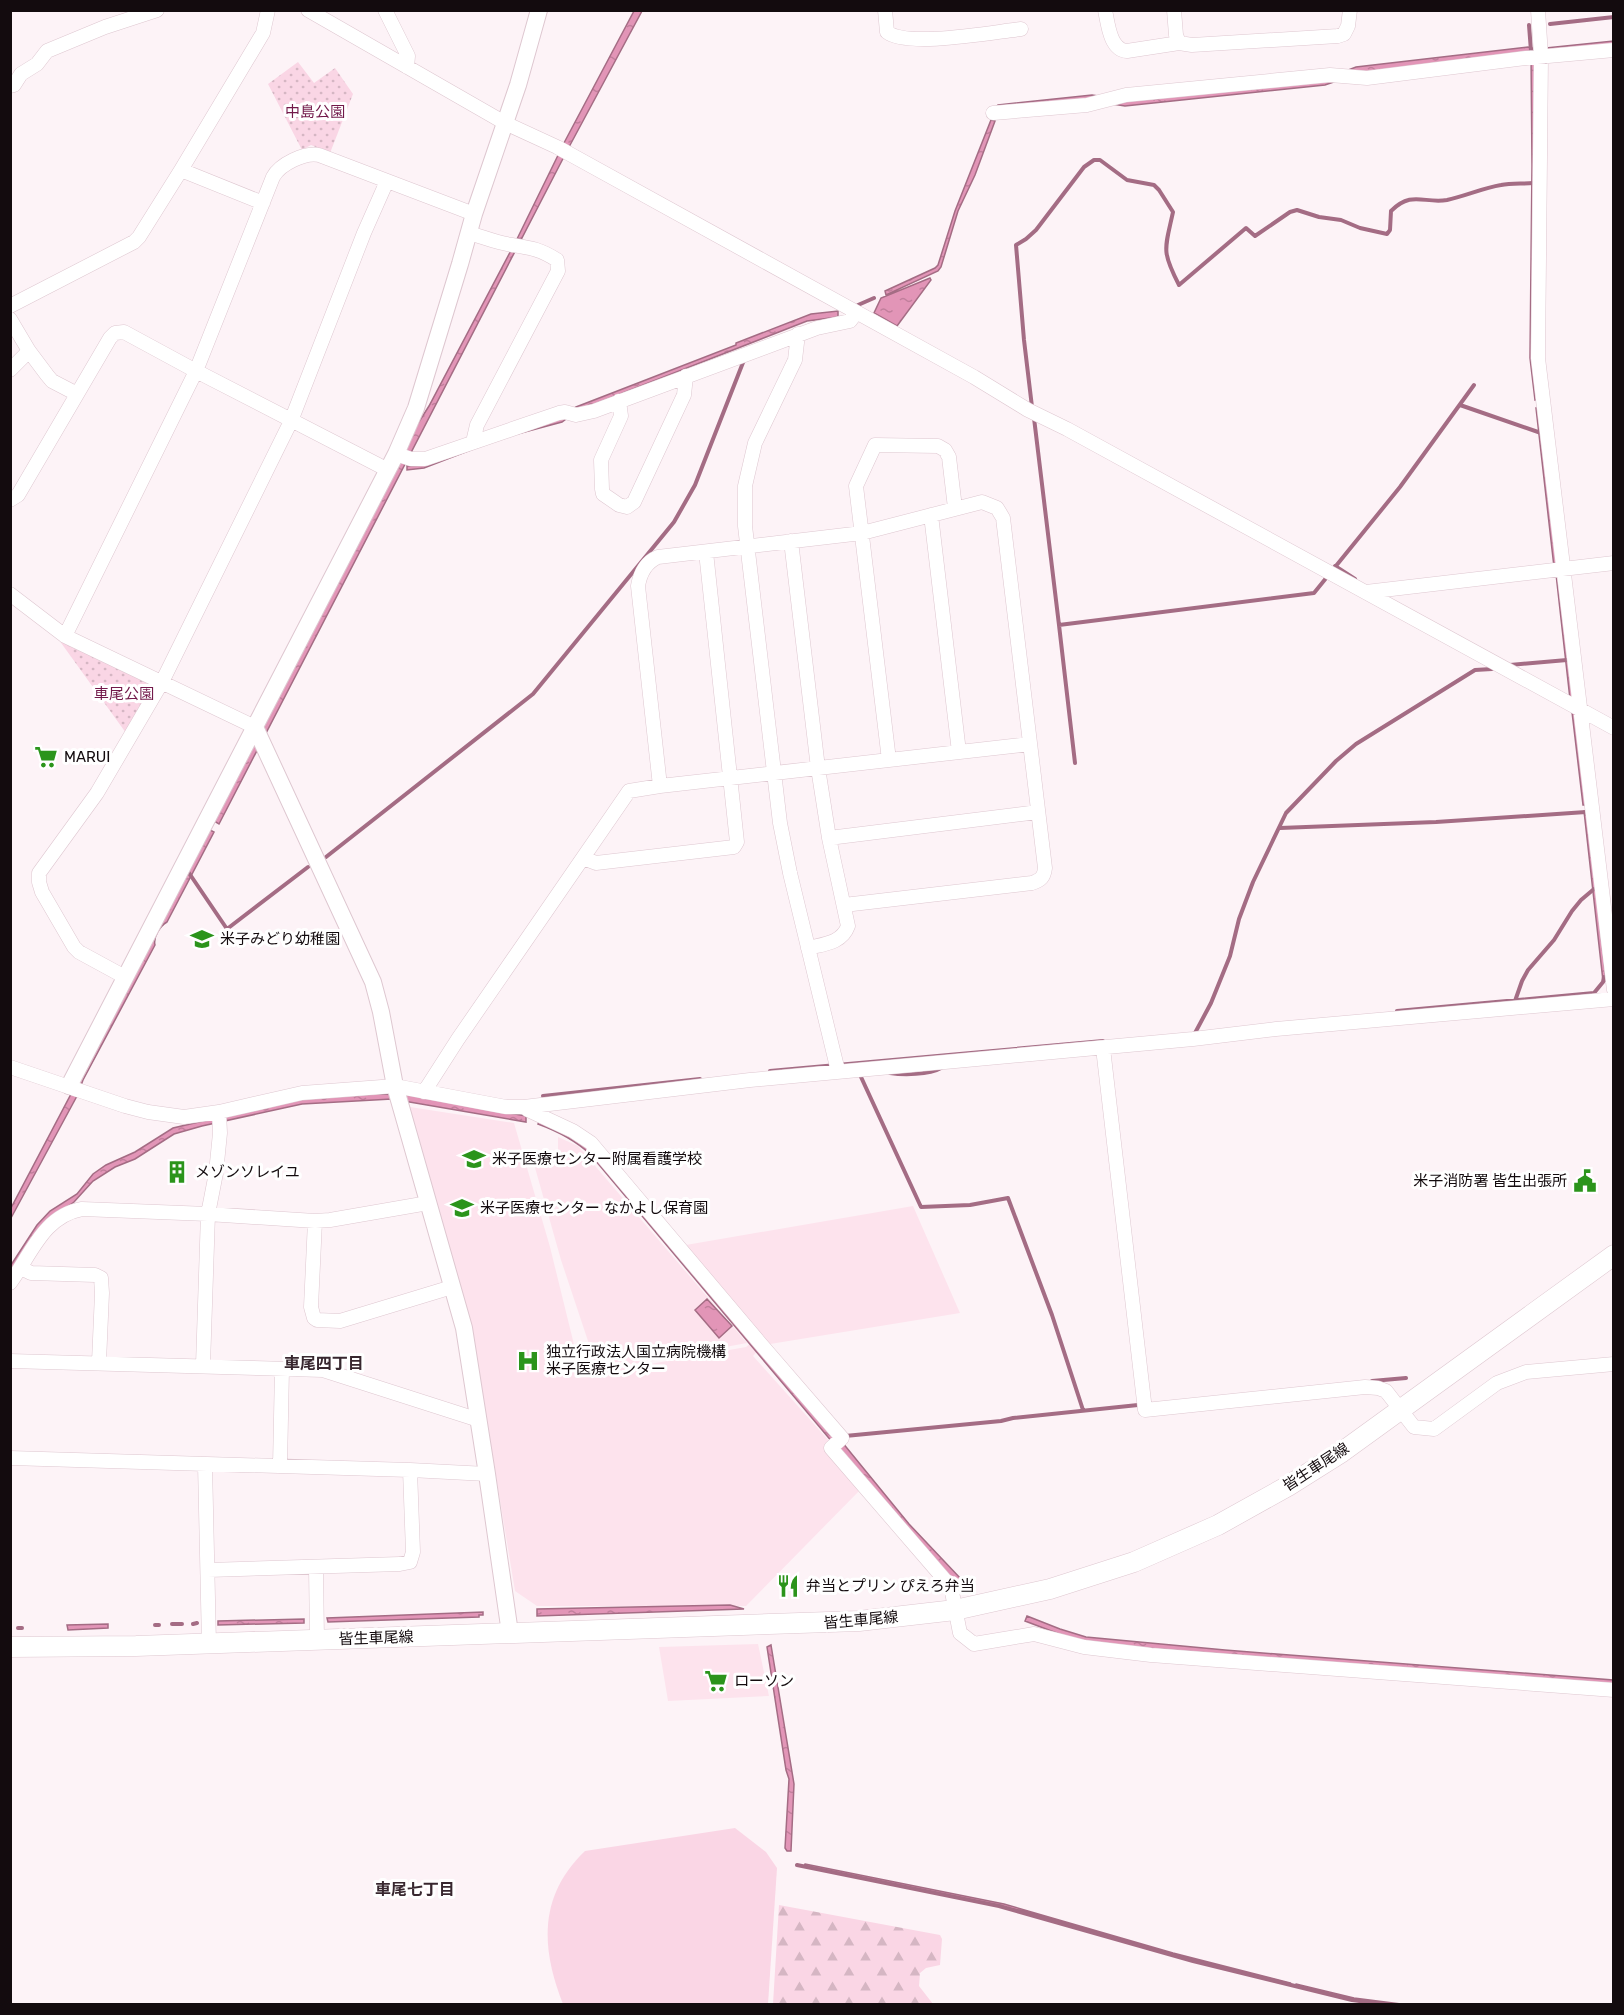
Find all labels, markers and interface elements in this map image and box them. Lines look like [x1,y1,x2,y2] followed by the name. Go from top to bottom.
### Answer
[285,103,345,121] park label: 中島公園
[94,685,154,703] park label: 車尾公園
[33,744,59,770] supermarket icon: MARUI
[64,748,110,766] place label: MARUI
[189,926,215,952] school or university icon: 米子みどり幼稚園
[220,930,340,948] place label: 米子みどり幼稚園
[461,1146,487,1172] school or university icon: 米子医療センター附属看護学校
[492,1150,702,1168] place label: 米子医療センター附属看護学校
[164,1159,190,1185] building icon: メゾンソレイユ
[195,1163,300,1181] place label: メゾンソレイユ
[1572,1168,1598,1194] public building icon: 米子消防署 皆生出張所
[1413,1172,1567,1190] place label: 米子消防署 皆生出張所
[449,1195,475,1221] school or university icon: 米子医療センター なかよし保育園
[480,1199,708,1217] place label: 米子医療センター なかよし保育園
[546,1343,726,1378] place label: 独立行政法人国立病院機構 米子医療センター
[515,1348,541,1374] hospital icon: 独立行政法人国立病院機構 米子医療センター
[284,1354,364,1373] district label: 車尾四丁目
[1280,1439,1352,1495] street label: 皆生車尾線
[775,1573,801,1599] restaurant icon: 弁当とプリン ぴえろ弁当
[806,1577,975,1595] place label: 弁当とプリン ぴえろ弁当
[823,1608,899,1632] street label: 皆生車尾線
[338,1628,414,1648] street label: 皆生車尾線
[703,1668,729,1694] supermarket icon: ローソン
[734,1672,794,1690] place label: ローソン
[375,1880,455,1899] district label: 車尾七丁目

